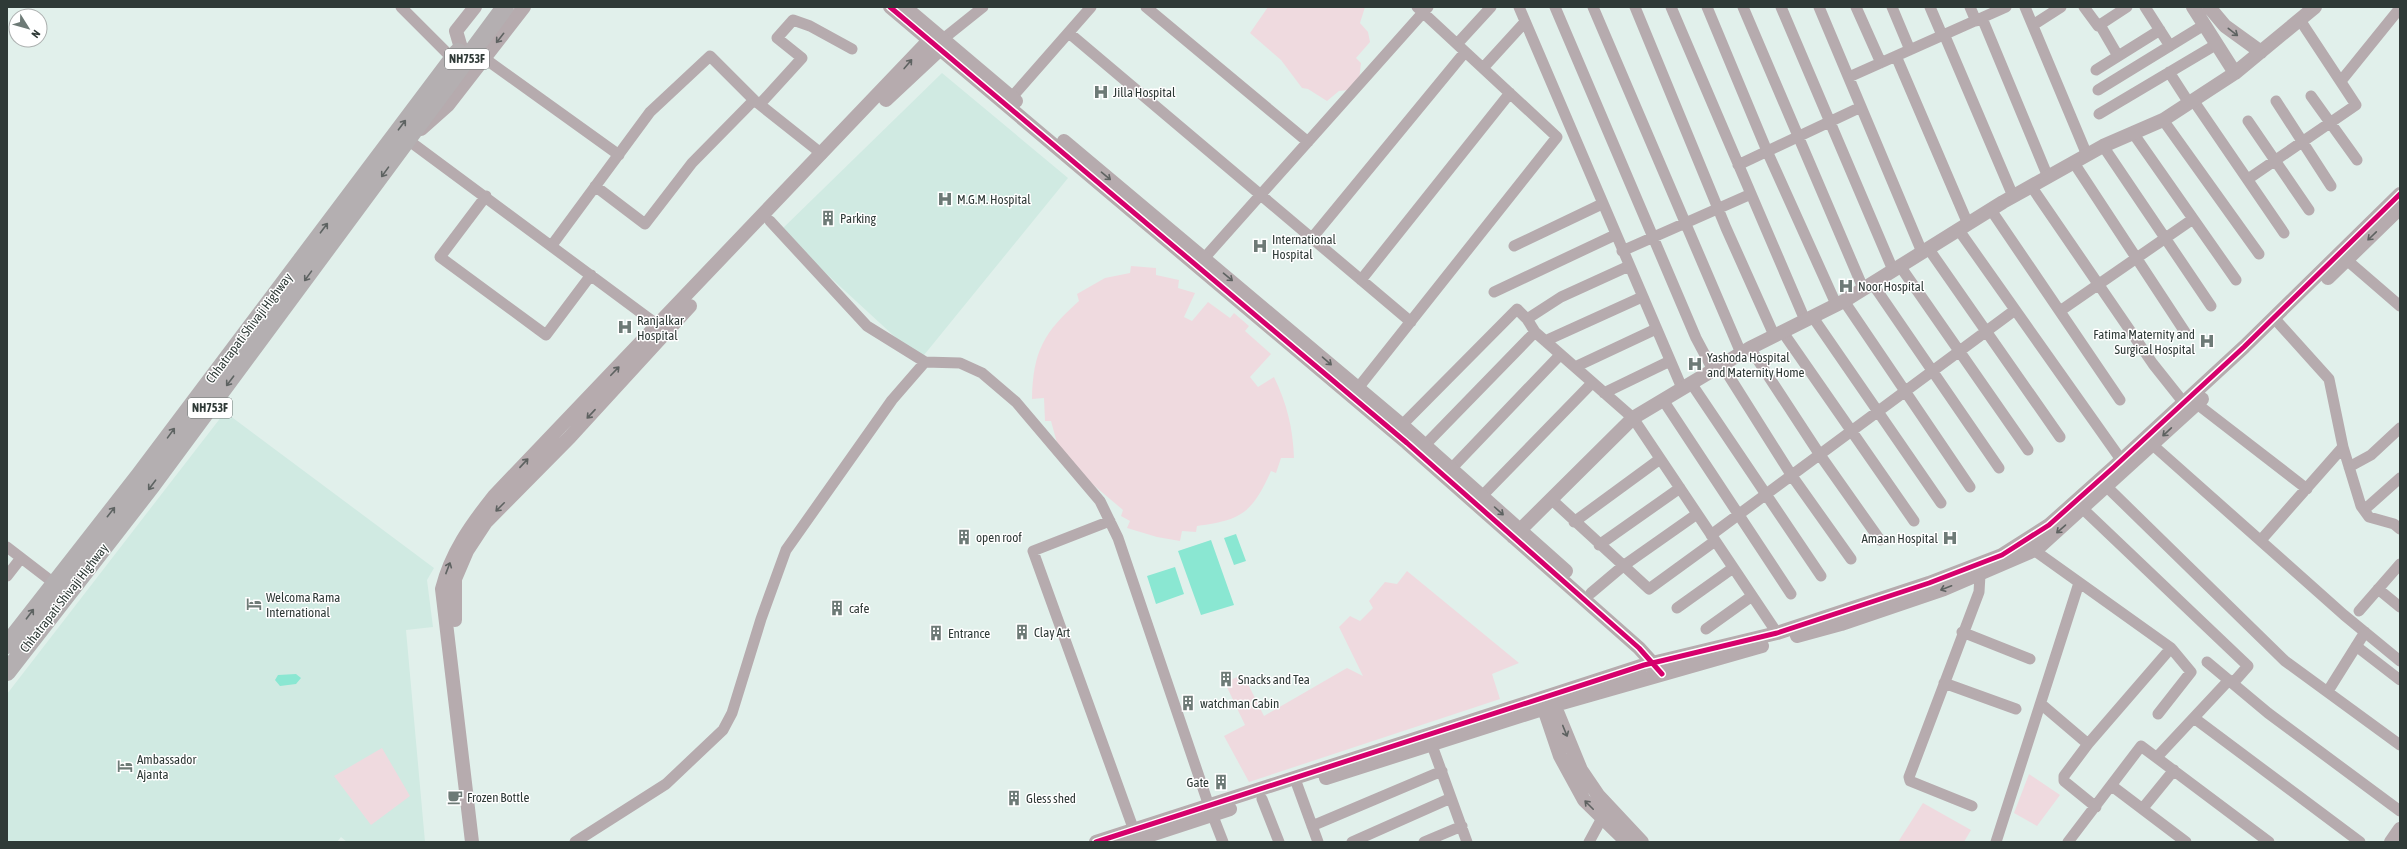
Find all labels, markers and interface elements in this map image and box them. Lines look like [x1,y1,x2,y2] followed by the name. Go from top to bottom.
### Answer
[8,8,48,48] north arrow
[2227,27,2238,36] one-way arrow
[29,28,43,40] text: N
[495,32,504,43] one-way arrow
[445,49,489,69] road number: NH753F
[903,59,912,69] one-way arrow
[1092,83,1110,101] hospital icon: Jilla Hospital
[1113,85,1176,100] place label: Jilla Hospital
[398,119,407,130] one-way arrow
[381,166,389,177] one-way arrow
[1101,172,1112,180] one-way arrow
[936,190,954,208] hospital icon: M.G.M. Hospital
[957,192,1031,207] place label: M.G.M. Hospital
[819,209,837,227] building icon: Parking
[840,211,877,226] place label: Parking
[320,223,328,234] one-way arrow
[2367,231,2377,241] one-way arrow
[1272,232,1337,262] place label: International Hospital
[1251,237,1269,255] hospital icon: International Hospital
[203,270,296,386] street label: Chhatrapati Shivaji Highway
[304,271,312,282] one-way arrow
[1222,273,1233,282] one-way arrow
[1837,277,1855,295] hospital icon: Noor Hospital
[1858,279,1925,294] place label: Noor Hospital
[637,313,684,343] place label: Ranjalkar Hospital
[616,318,634,336] hospital icon: Ranjalkar Hospital
[2093,327,2196,357] place label: Fatima Maternity and Surgical Hospital
[2198,332,2216,350] hospital icon: Fatima Maternity and Surgical Hospital
[1707,350,1805,380] place label: Yashoda Hospital and Maternity Home
[1686,355,1704,373] hospital icon: Yashoda Hospital and Maternity Home
[1322,356,1333,365] one-way arrow
[611,366,620,376] one-way arrow
[226,375,234,386] one-way arrow
[188,398,232,418] road number: NH753F
[586,409,596,419] one-way arrow
[166,428,175,439] one-way arrow
[2162,428,2172,437] one-way arrow
[520,458,529,468] one-way arrow
[148,479,157,490] one-way arrow
[495,502,505,512] one-way arrow
[106,506,115,517] one-way arrow
[1493,506,1503,515] one-way arrow
[2056,525,2066,534] one-way arrow
[955,528,973,546] building icon: open roof
[1941,529,1959,547] hospital icon: Amaan Hospital
[976,530,1022,545] place label: open roof
[1861,531,1939,546] place label: Amaan Hospital
[17,540,112,655] street label: Chhatrapati Shivaji Highway
[445,562,453,574] one-way arrow
[1940,584,1952,592] one-way arrow
[266,590,340,620] place label: Welcoma Rama International
[245,595,263,613] hotel icon: Welcoma Rama International
[828,599,846,617] building icon: cafe
[849,601,869,616] place label: cafe
[26,609,35,620] one-way arrow
[1013,623,1031,641] building icon: Clay Art
[927,624,945,642] building icon: Entrance
[1034,625,1071,640] place label: Clay Art
[948,626,990,641] place label: Entrance
[1217,670,1235,688] building icon: Snacks and Tea
[1238,672,1310,687] place label: Snacks and Tea
[1179,694,1197,712] building icon: watchman Cabin
[1200,696,1279,711] place label: watchman Cabin
[1562,724,1570,736] one-way arrow
[137,752,196,782] place label: Ambassador Ajanta
[116,757,134,775] hotel icon: Ambassador Ajanta
[1212,773,1230,791] building icon: Gate
[1187,775,1209,790] place label: Gate
[446,788,464,806] cafe icon: Frozen Bottle
[1005,789,1023,807] building icon: Gless shed
[467,790,529,805] place label: Frozen Bottle
[1026,791,1076,806] place label: Gless shed
[1584,800,1594,810] one-way arrow

